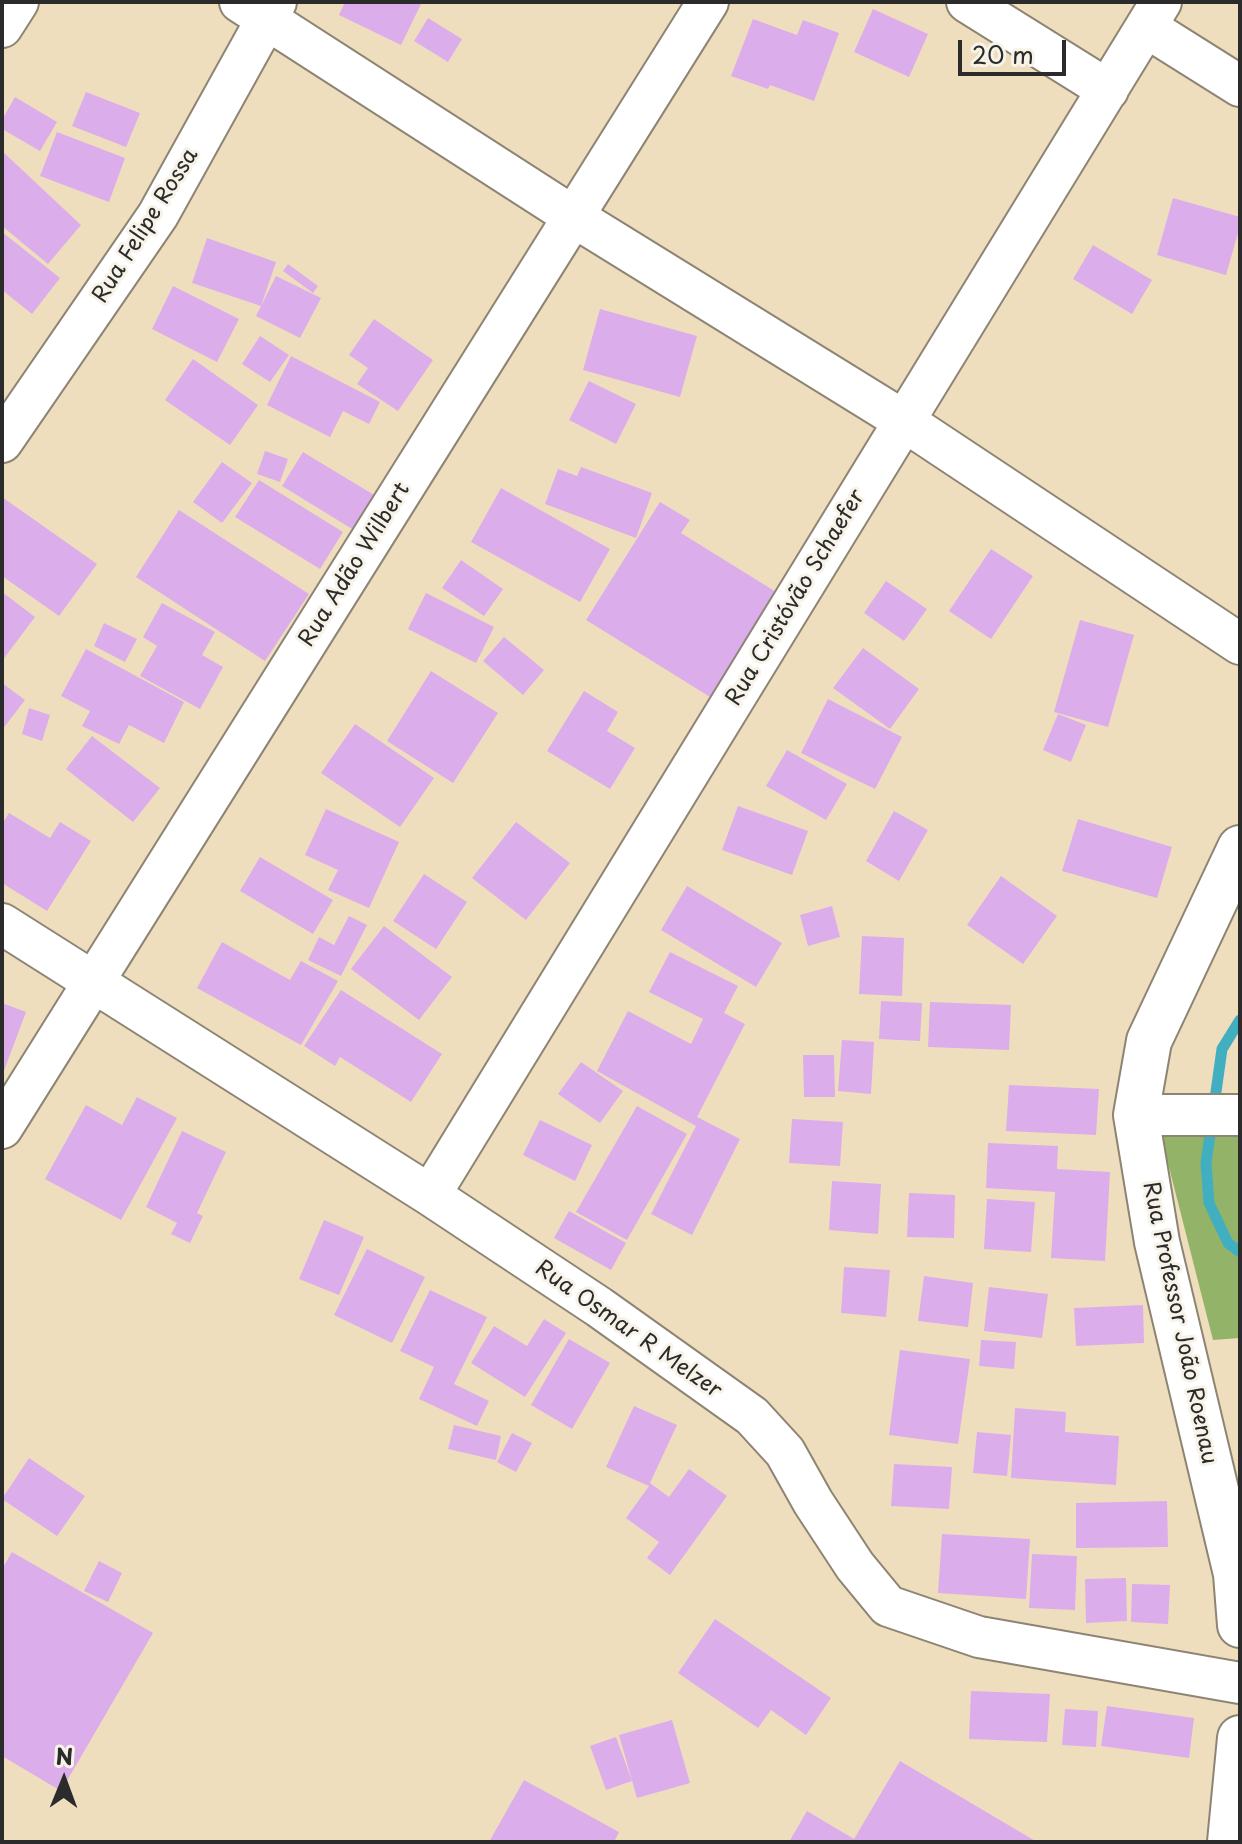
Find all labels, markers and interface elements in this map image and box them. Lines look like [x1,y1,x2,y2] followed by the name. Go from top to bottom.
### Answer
[962,24,1070,74] scale bar
[972,36,1034,72] text: 20 m
[88,144,204,308] street label: Rua Felipe Rossa
[294,478,416,652] street label: Rua Adão Wilbert
[721,485,871,711] street label: Rua Cristóvão Schaefer
[1136,1179,1222,1467] street label: Rua Professor João Roenau
[530,1256,726,1404] street label: Rua Osmar R Melzer
[55,1739,73,1772] text: N
[24,1740,104,1820] north arrow

